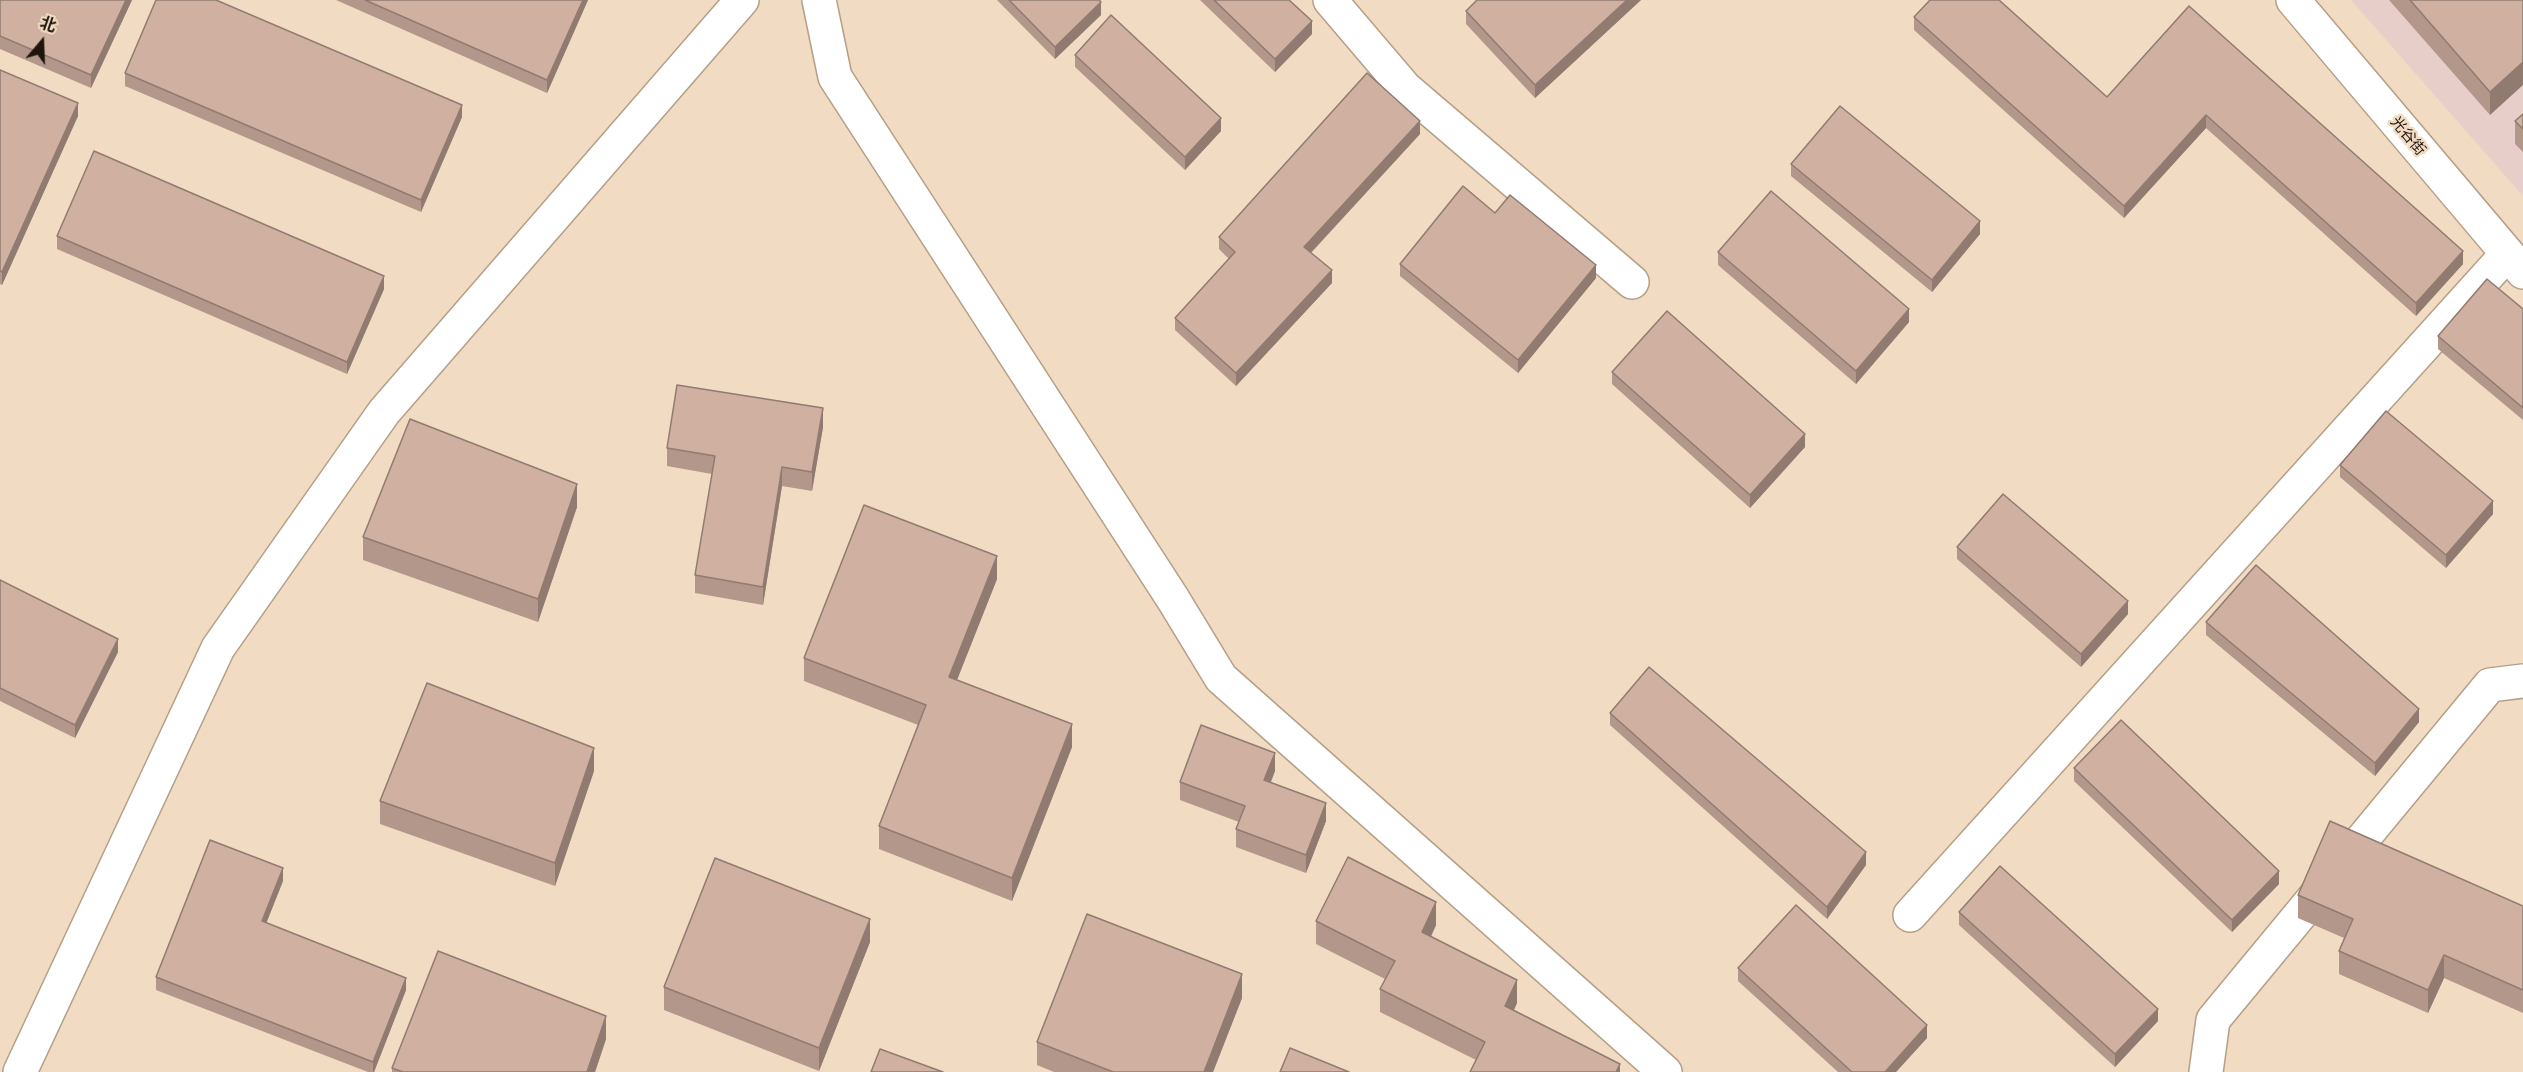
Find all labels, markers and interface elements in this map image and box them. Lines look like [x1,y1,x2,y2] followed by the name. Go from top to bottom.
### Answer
[12,12,72,72] north arrow
[37,13,59,36] text: 北
[2387,113,2429,159] street label: 光谷街

